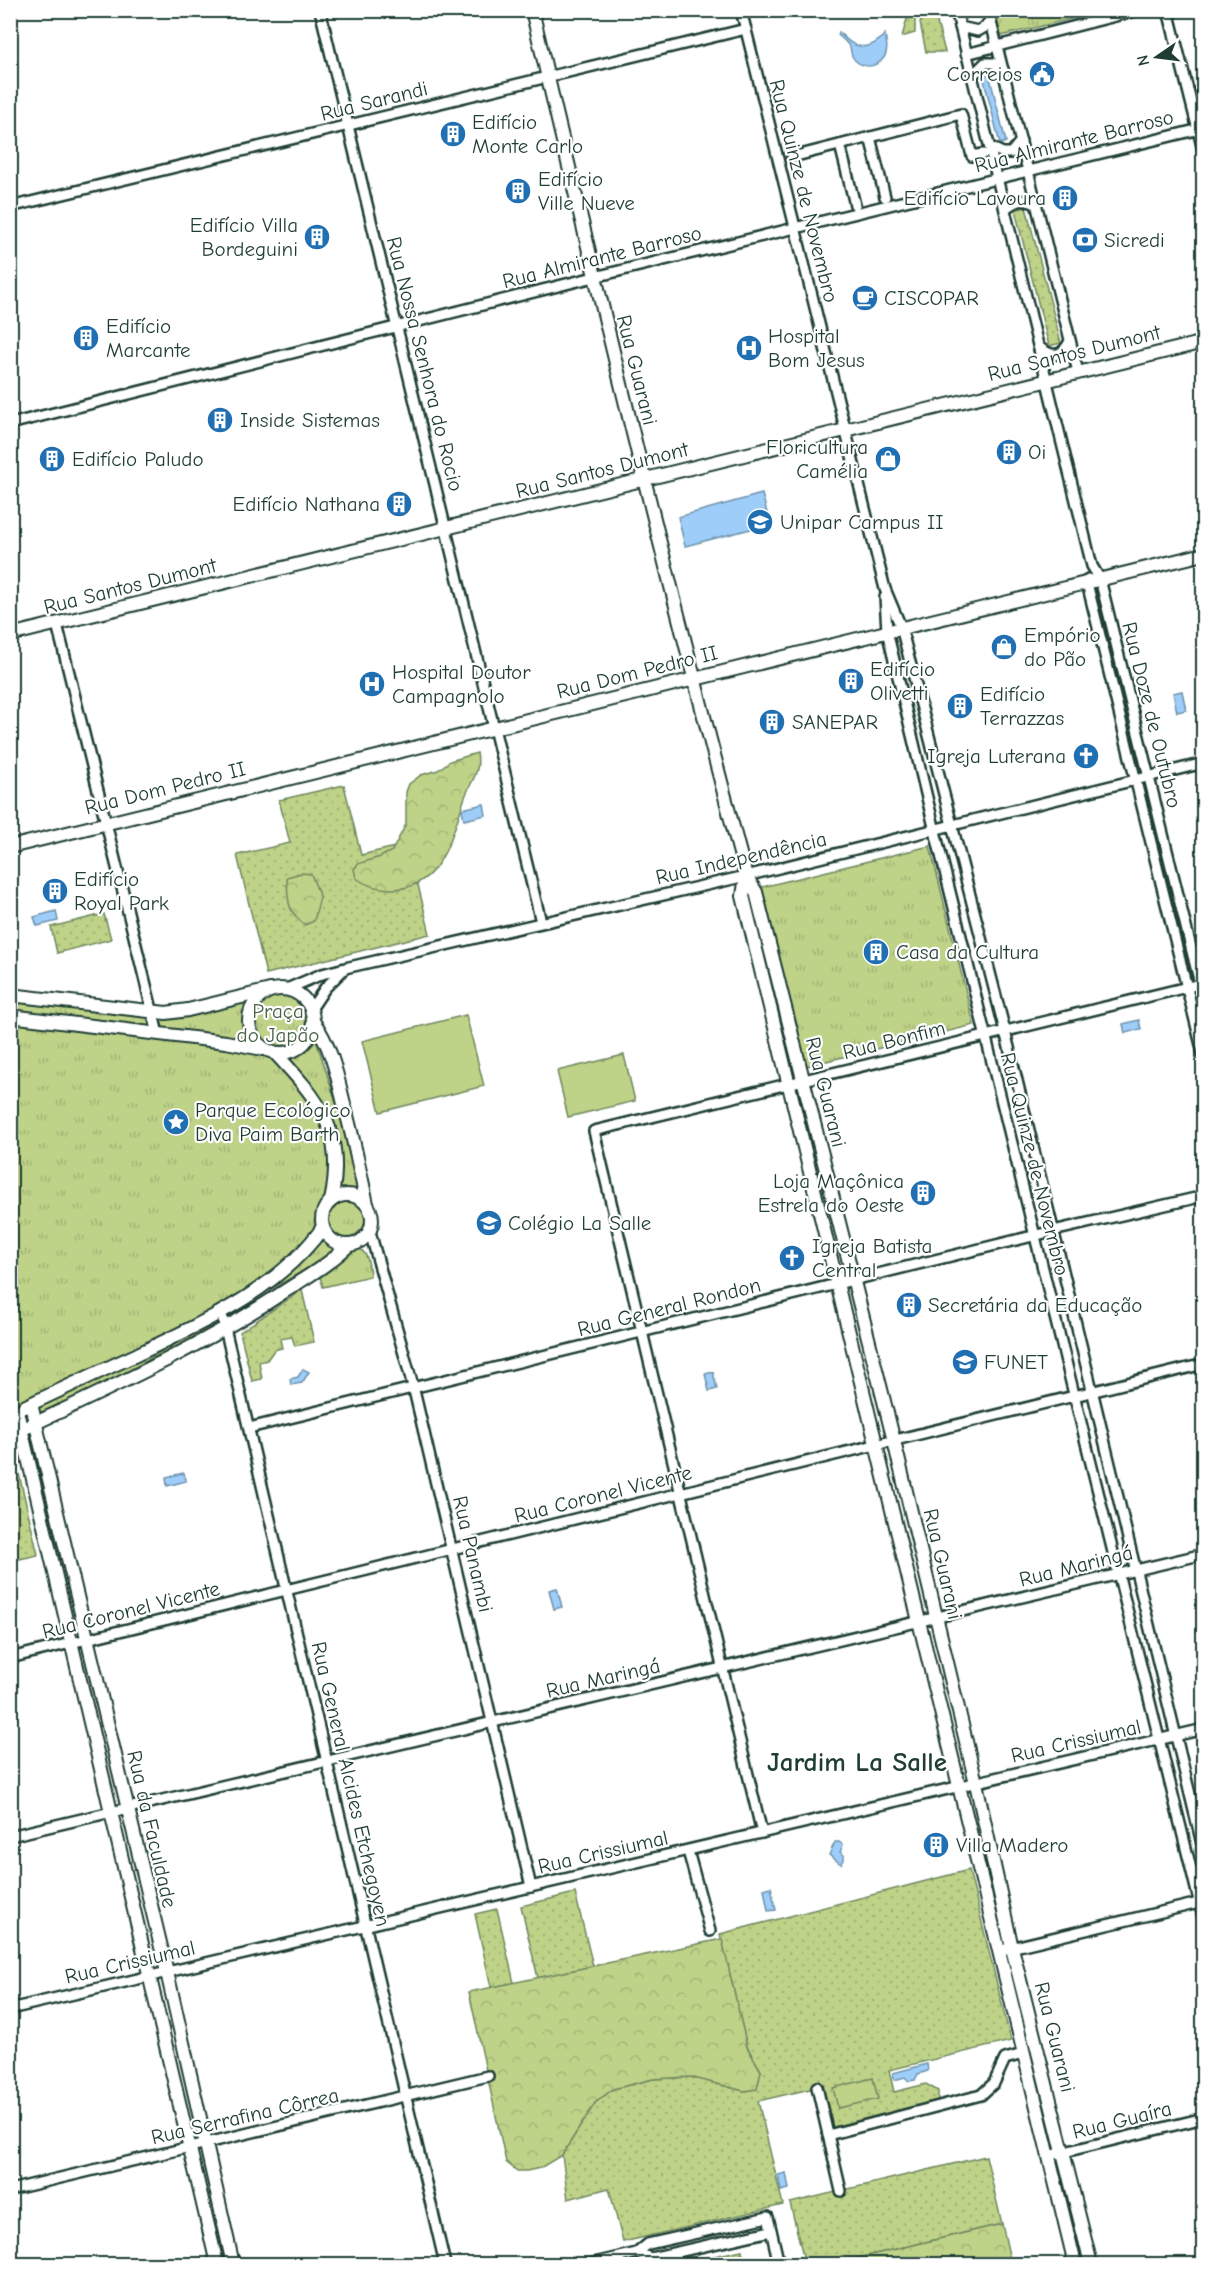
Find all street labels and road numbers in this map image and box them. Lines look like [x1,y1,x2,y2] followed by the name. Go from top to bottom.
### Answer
[318,76,430,126] street label: Rua Sarandi
[765,77,843,305] street label: Rua Quinze de Novembro
[972,105,1176,177] street label: Rua Almirante Barroso
[500,221,704,293] street label: Rua Almirante Barroso
[382,234,468,494] street label: Rua Nossa Senhora do Rocio
[612,312,662,428] street label: Rua Guarani
[985,320,1164,386] street label: Rua Santos Dumont
[513,437,692,503] street label: Rua Santos Dumont
[41,553,220,619] street label: Rua Santos Dumont
[1117,619,1187,811] street label: Rua Doze de Outubro
[554,640,720,704] street label: Rua Dom Pedro II
[82,756,248,820] street label: Rua Dom Pedro II
[653,827,829,889] street label: Rua Independência
[840,1016,948,1064] street label: Rua Bonfim
[801,1034,851,1150] street label: Rua Guarani
[996,1050,1074,1278] street label: Rua Quinze de Novembro
[575,1273,763,1341] street label: Rua General Rondon
[512,1460,694,1528] street label: Rua Coronel Vicente
[448,1494,498,1614] street label: Rua Panambi
[919,1506,967,1622] street label: Rua Guarani
[1017,1540,1135,1592] street label: Rua Maringá
[40,1576,222,1644] street label: Rua Coronel Vicente
[307,1639,395,1929] street label: Rua General Alcides Etchegoyen
[544,1653,662,1703] street label: Rua Maringá
[1009,1714,1143,1768] street label: Rua Crissiumal
[122,1748,182,1910] street label: Rua da Faculdade
[536,1825,670,1879] street label: Rua Crissiumal
[63,1935,197,1989] street label: Rua Crissiumal
[1030,1979,1080,2095] street label: Rua Guarani
[149,2083,341,2149] street label: Rua Serrafina Côrrea
[1070,2096,1174,2144] street label: Rua Guaíra

